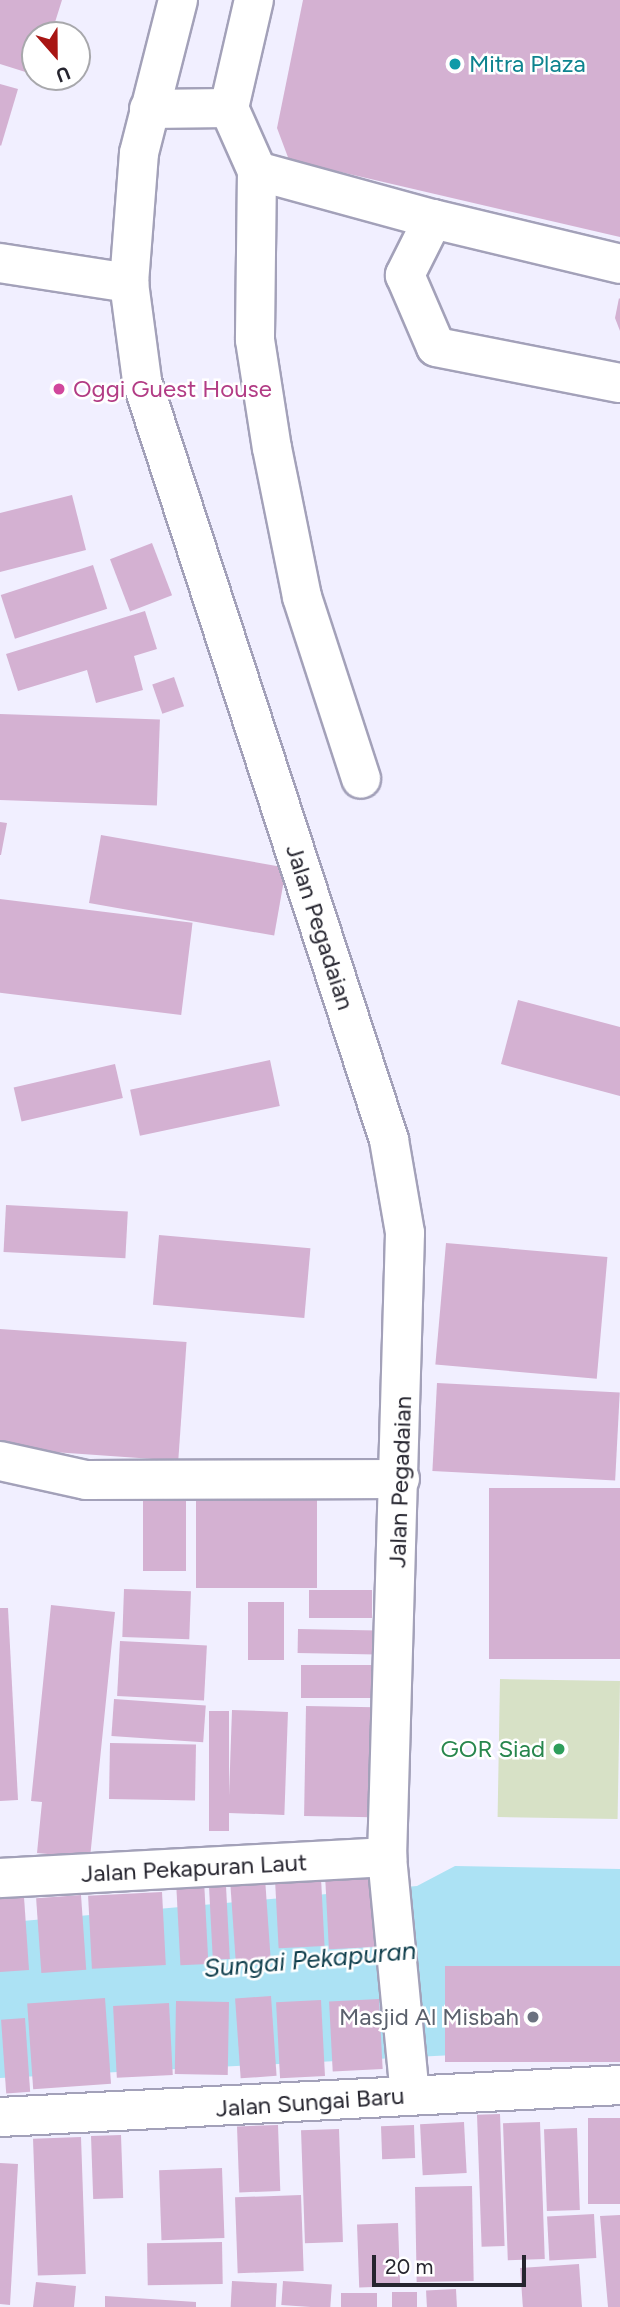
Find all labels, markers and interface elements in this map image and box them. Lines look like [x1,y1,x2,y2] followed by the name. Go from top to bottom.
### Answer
[21,21,91,91] north arrow
[469,50,586,78] place label: Mitra Plaza
[447,56,463,72] marker: Mitra Plaza
[53,61,73,87] text: U
[73,375,272,403] place label: Oggi Guest House
[51,381,67,397] marker: Oggi Guest House
[280,841,360,1013] street label: Jalan Pegadaian
[383,1396,417,1568] street label: Jalan Pegadaian
[441,1735,545,1763] place label: GOR Siad
[551,1741,567,1757] marker: GOR Siad
[80,1848,308,1888] street label: Jalan Pekapuran Laut
[203,1935,417,1985] water label: Sungai Pekapuran
[339,2003,519,2031] place label: Masjid Al Misbah
[525,2009,541,2025] marker: Masjid Al Misbah
[215,2081,405,2123] street label: Jalan Sungai Baru
[375,2240,529,2284] scale bar
[385,2254,433,2279] text: 20 m

